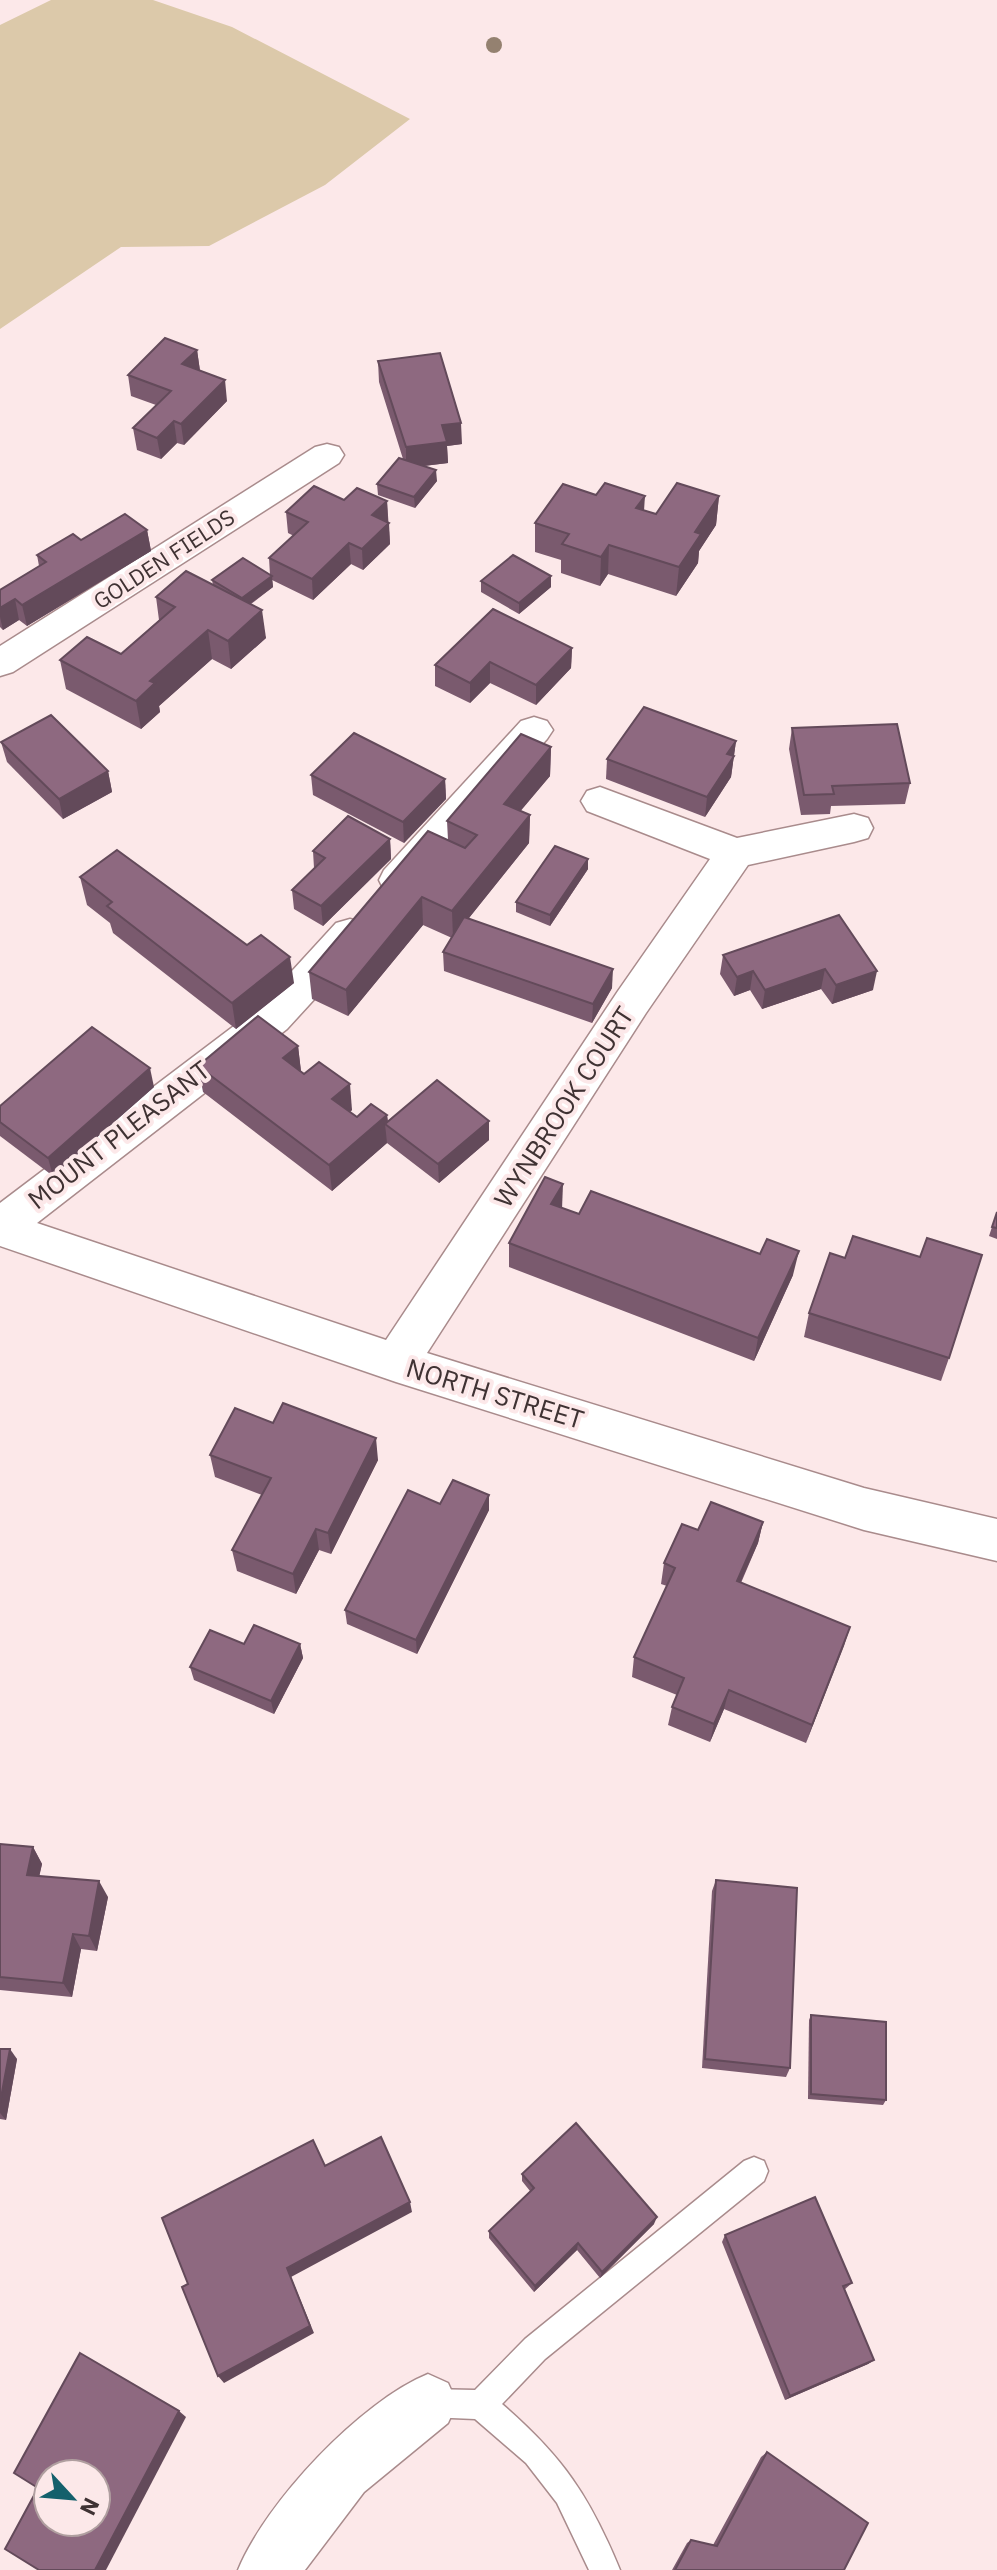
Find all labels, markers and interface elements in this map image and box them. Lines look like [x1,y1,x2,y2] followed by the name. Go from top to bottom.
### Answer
[88,502,240,615] street label: GOLDEN FIELDS
[486,1000,641,1213] street label: WYNBROOK COURT
[20,1052,216,1216] street label: MOUNT PLEASANT
[402,1350,588,1436] street label: NORTH STREET
[32,2458,112,2538] north arrow
[74,2493,107,2521] text: N

